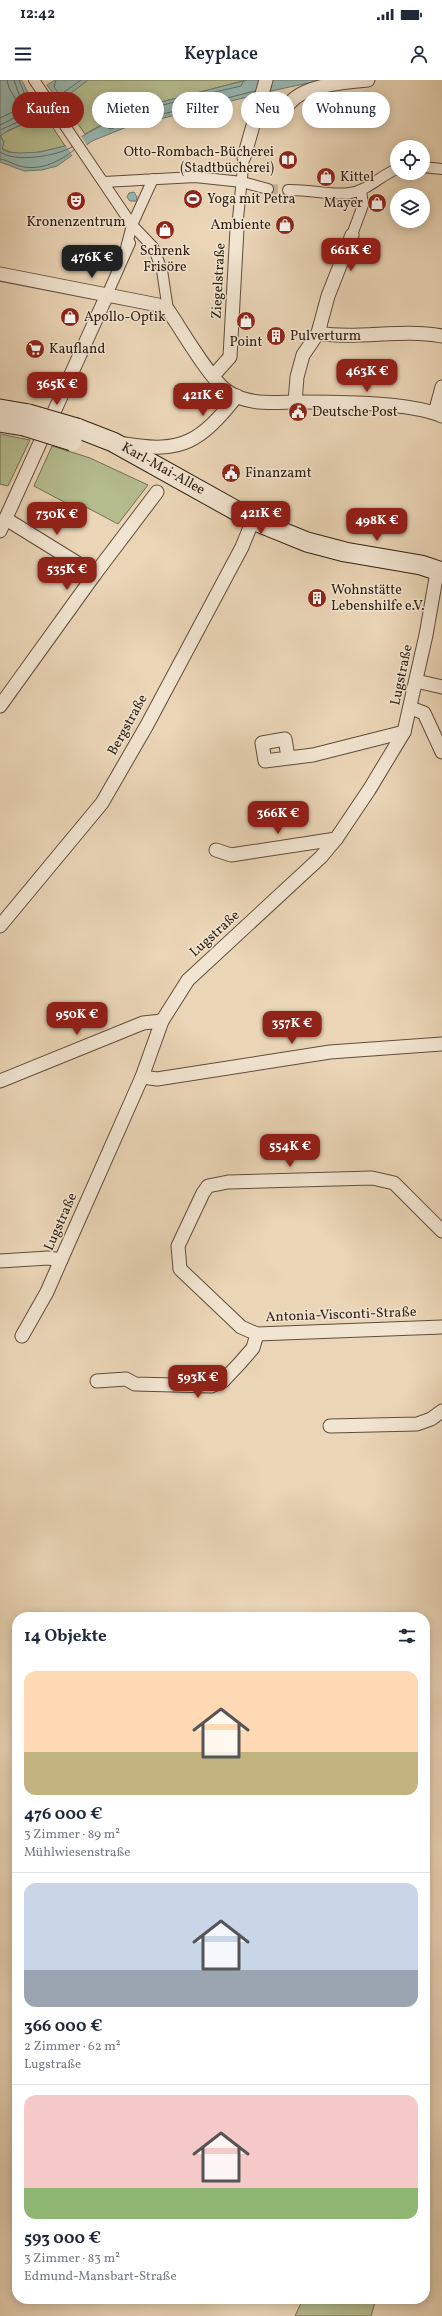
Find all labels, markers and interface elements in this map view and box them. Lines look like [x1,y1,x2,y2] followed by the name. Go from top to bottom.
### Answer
[20,4,55,25] text: 12:42
[184,42,258,67] text: Keyplace
[12,43,34,65] icon: menu
[408,43,430,65] icon: person
[12,92,84,128] chip: Kaufen
[92,92,164,128] chip: Mieten
[172,92,233,128] chip: Filter
[241,92,294,128] chip: Neu
[302,92,390,128] chip: Wohnung
[390,140,430,228] map controls
[390,140,430,180] button: locate
[124,143,274,178] place label: Otto-Rombach-Bücherei (Stadtbücherei)
[277,149,299,171] library icon: Otto-Rombach-Bücherei (Stadtbücherei)
[315,166,337,188] shop icon: Kittel
[340,168,374,187] place label: Kittel
[182,188,204,210] sports icon: Yoga mit Petra
[390,188,430,228] button: layers
[65,190,87,212] theatre icon: Kronenzentrum
[207,190,296,209] place label: Yoga mit Petra
[366,192,388,214] shop icon: Mayer
[323,194,363,213] place label: Mayer
[26,213,126,232] place label: Kronenzentrum
[274,214,296,236] shop icon: Ambiente
[210,216,271,235] place label: Ambiente
[154,219,176,241] shop icon: Schrenk Frisöre
[318,238,384,272] pin: 661K €
[140,242,191,277] place label: Schrenk Frisöre
[208,242,231,320] street label: Ziegelstraße
[330,242,372,260] text: 661K €
[59,245,125,279] pin: 476K €
[71,249,113,267] text: 476K €
[59,306,81,328] shop icon: Apollo-Optik
[84,308,166,327] place label: Apollo-Optik
[235,310,257,332] shop icon: Point
[265,325,287,347] building icon: Pulverturm
[290,327,361,346] place label: Pulverturm
[230,333,262,352] place label: Point
[24,338,46,360] supermarket icon: Kaufland
[49,340,105,359] place label: Kaufland
[334,359,400,393] pin: 463K €
[345,363,389,381] text: 463K €
[24,372,90,406] pin: 365K €
[36,376,78,394] text: 365K €
[170,383,236,417] pin: 421K €
[182,387,224,405] text: 421K €
[287,401,309,423] public building icon: Deutsche Post
[312,403,398,422] place label: Deutsche Post
[118,438,209,500] street label: Karl-Mai-Allee
[220,462,242,484] public building icon: Finanzamt
[245,464,312,483] place label: Finanzamt
[228,501,294,535] pin: 421K €
[24,502,90,536] pin: 730K €
[240,505,282,523] text: 421K €
[36,506,78,524] text: 730K €
[344,508,410,542] pin: 498K €
[355,512,399,530] text: 498K €
[34,557,100,591] pin: 535K €
[47,561,87,579] text: 535K €
[331,581,425,616] place label: Wohnstätte Lebenshilfe e.V.
[306,587,328,609] building icon: Wohnstätte Lebenshilfe e.V.
[386,643,418,707] street label: Lugstraße
[103,691,153,759] street label: Bergstraße
[245,801,311,835] pin: 366K €
[257,805,299,823] text: 366K €
[186,906,245,962] street label: Lugstraße
[44,1002,110,1036] pin: 950K €
[56,1006,98,1024] text: 950K €
[259,1011,325,1045] pin: 357K €
[272,1015,312,1033] text: 357K €
[257,1134,323,1168] pin: 554K €
[269,1138,311,1156] text: 554K €
[40,1190,82,1254] street label: Lugstraße
[265,1303,417,1327] street label: Antonia-Visconti-Straße
[165,1365,231,1399] pin: 593K €
[177,1369,219,1387] text: 593K €
[24,1625,107,1648] text: 14 Objekte
[396,1625,418,1647] icon: filters
[185,1697,257,1769] icon: home
[24,1803,102,1826] text: 476 000 €
[24,1826,120,1844] text: 3 Zimmer · 89 m²
[24,1844,130,1862] text: Mühlwiesenstraße
[185,1909,257,1981] icon: home
[24,2015,102,2038] text: 366 000 €
[24,2038,121,2056] text: 2 Zimmer · 62 m²
[24,2056,81,2074] text: Lugstraße
[185,2121,257,2193] icon: home
[24,2227,101,2250] text: 593 000 €
[24,2250,120,2268] text: 3 Zimmer · 83 m²
[24,2268,177,2286] text: Edmund-Mansbart-Straße

